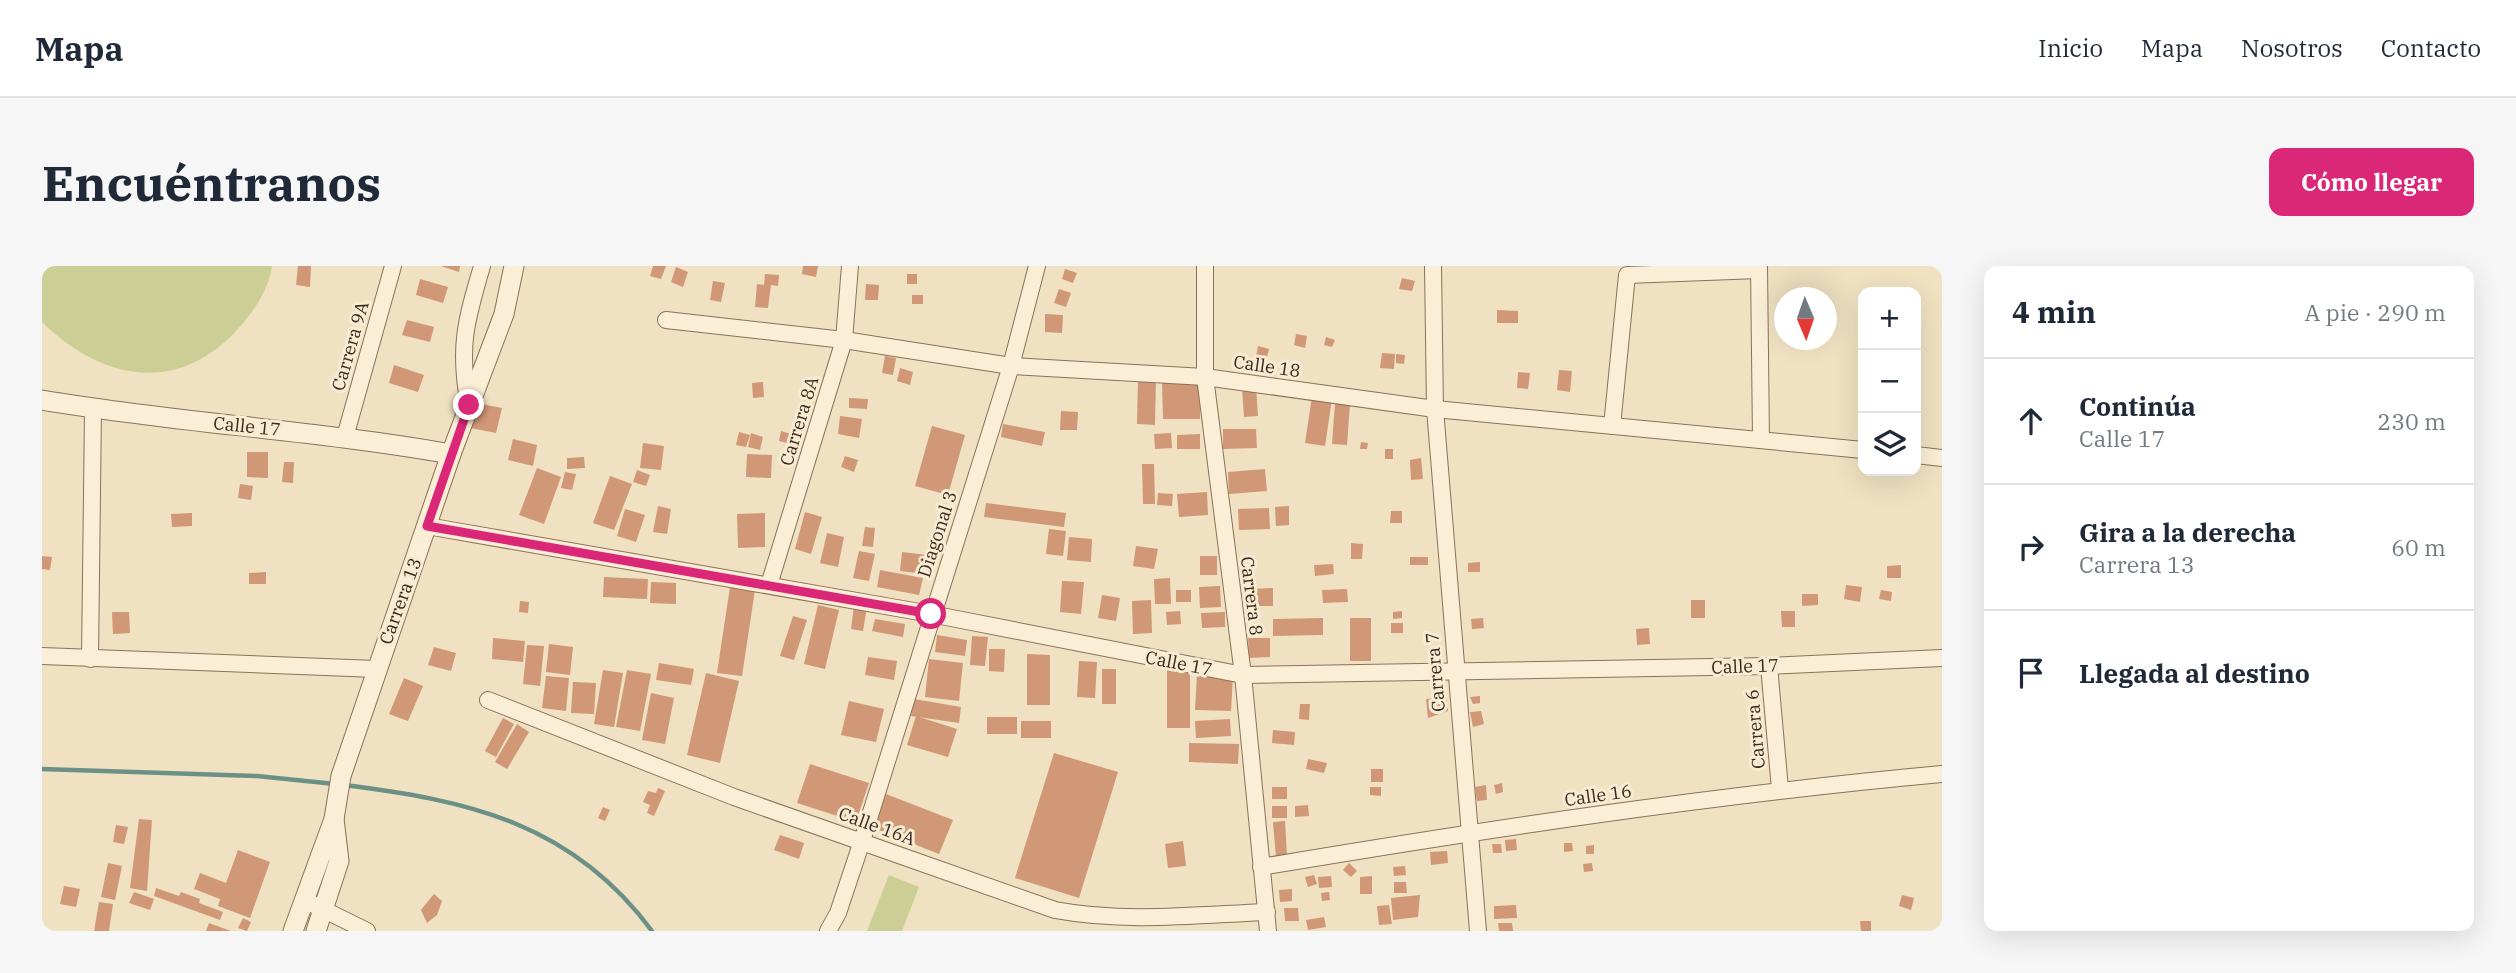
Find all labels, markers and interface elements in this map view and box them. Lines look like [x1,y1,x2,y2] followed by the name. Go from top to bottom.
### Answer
[35,27,123,70] text: Mapa
[2038,32,2103,64] text: Inicio
[2141,32,2203,64] text: Mapa
[2241,32,2343,64] text: Nosotros
[2381,32,2481,64] text: Contacto
[2269,148,2474,216] button: Cómo llegar
[42,151,381,214] text: Encuéntranos
[1774,287,1837,350] north arrow
[1858,287,1921,476] map controls
[1858,287,1921,350] button: +
[2012,292,2096,331] text: 4 min
[2304,297,2446,327] text: A pie · 290 m
[326,298,374,393] street label: Carrera 9A
[1232,350,1302,382] street label: Calle 18
[1858,350,1921,413] button: −
[775,373,824,468] street label: Carrera 8A
[453,389,484,420] route end
[2079,389,2196,423] text: Continúa
[2012,402,2050,440] icon: ahead
[2377,406,2446,436] text: 230 m
[212,411,282,441] street label: Calle 17
[1858,413,1921,476] button: layers
[2079,423,2165,453] text: Calle 17
[912,488,962,580] street label: Diagonal 3
[2079,515,2296,549] text: Gira a la derecha
[2012,528,2050,566] icon: right
[2391,532,2446,562] text: 60 m
[2079,549,2195,579] text: Carrera 13
[374,555,426,647] street label: Carrera 13
[1236,555,1268,637] street label: Carrera 8
[915,598,946,629] route start
[1420,631,1450,713] street label: Carrera 7
[1144,645,1214,681] street label: Calle 17
[1711,653,1779,679] street label: Calle 17
[2012,654,2050,692] icon: arrive
[2079,656,2310,690] text: Llegada al destino
[1740,688,1770,770] street label: Carrera 6
[1563,779,1633,811] street label: Calle 16
[836,802,919,851] street label: Calle 16A

